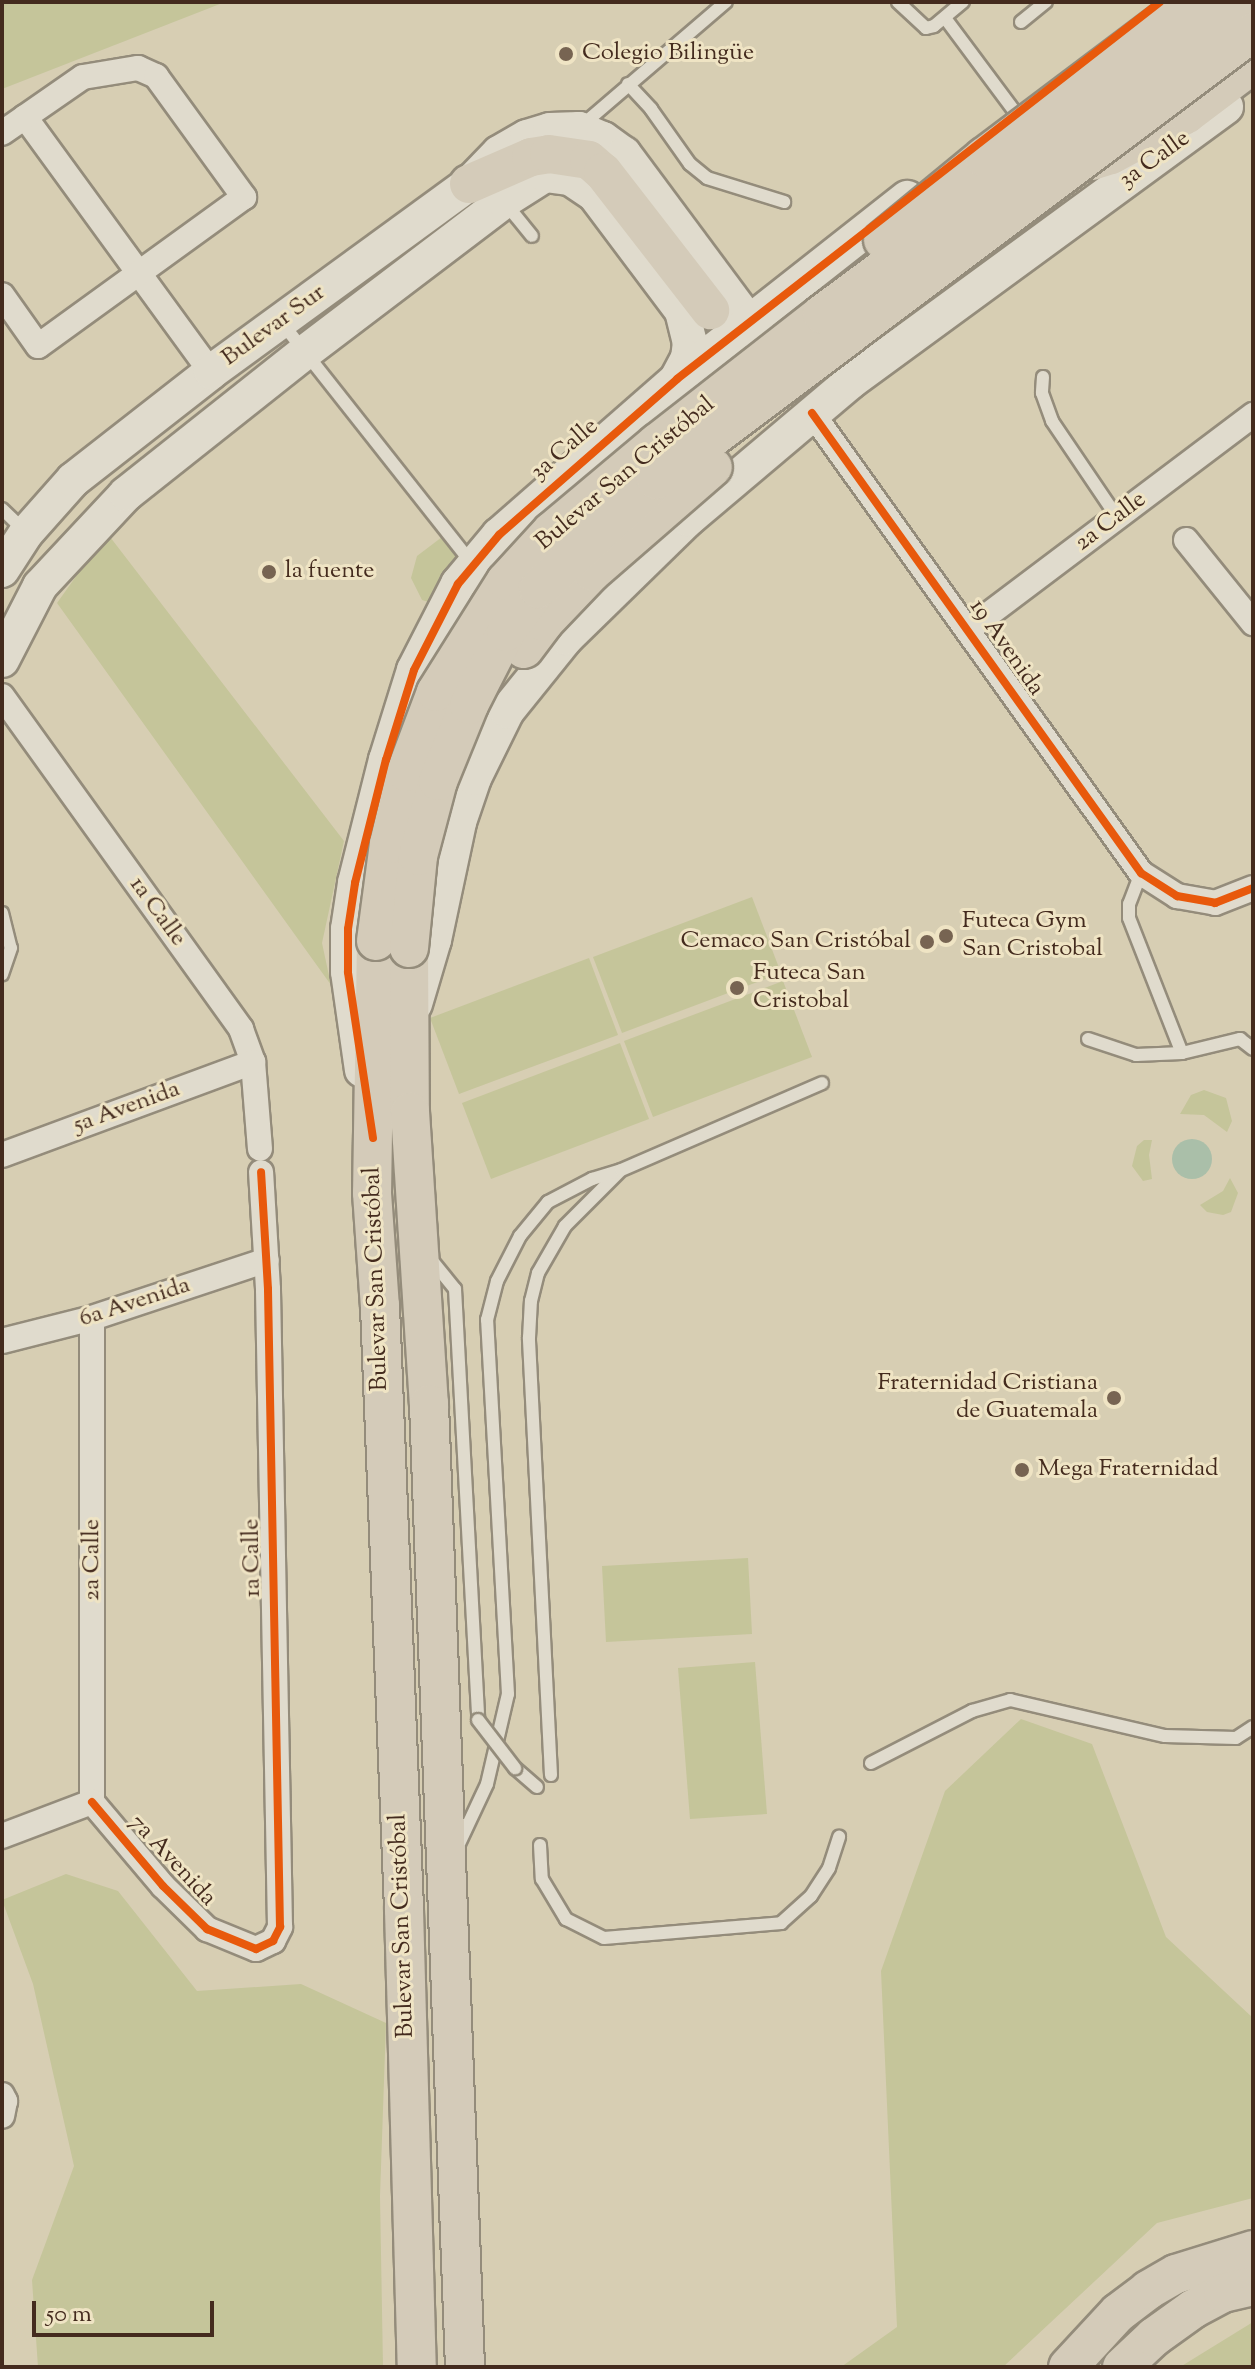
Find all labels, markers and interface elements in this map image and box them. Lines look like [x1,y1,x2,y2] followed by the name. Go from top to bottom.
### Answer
[582,40,754,68] place label: Colegio Bilingüe
[557,45,575,63] marker: Colegio Bilingüe
[1114,125,1196,195] street label: 3a Calle
[217,279,331,373] street label: Bulevar Sur
[531,391,721,557] street label: Bulevar San Cristóbal
[525,413,605,487] street label: 3a Calle
[1070,486,1152,558] street label: 2a Calle
[285,558,374,586] place label: la fuente
[260,563,278,581] marker: la fuente
[962,594,1050,702] street label: 19 Avenida
[122,872,192,952] street label: 1a Calle
[962,908,1103,964] place label: Futeca Gym San Cristobal
[937,927,955,945] marker: Futeca Gym San Cristobal
[681,928,911,956] place label: Cemaco San Cristóbal
[918,933,936,951] marker: Cemaco San Cristóbal
[753,960,866,1016] place label: Futeca San Cristobal
[728,979,746,997] marker: Futeca San Cristobal
[70,1075,184,1141] street label: 5a Avenida
[359,1166,395,1392] street label: Bulevar San Cristóbal
[76,1272,194,1334] street label: 6a Avenida
[877,1370,1098,1426] place label: Fraternidad Cristiana de Guatemala
[1105,1389,1123,1407] marker: Fraternidad Cristiana de Guatemala
[1038,1456,1219,1484] place label: Mega Fraternidad
[1013,1461,1031,1479] marker: Mega Fraternidad
[238,1518,268,1598] street label: 1a Calle
[79,1519,107,1601] street label: 2a Calle
[122,1809,222,1913] street label: 7a Avenida
[385,1813,421,2039] street label: Bulevar San Cristóbal
[36,2285,218,2335] scale bar
[46,2298,92,2332] text: 50 m

